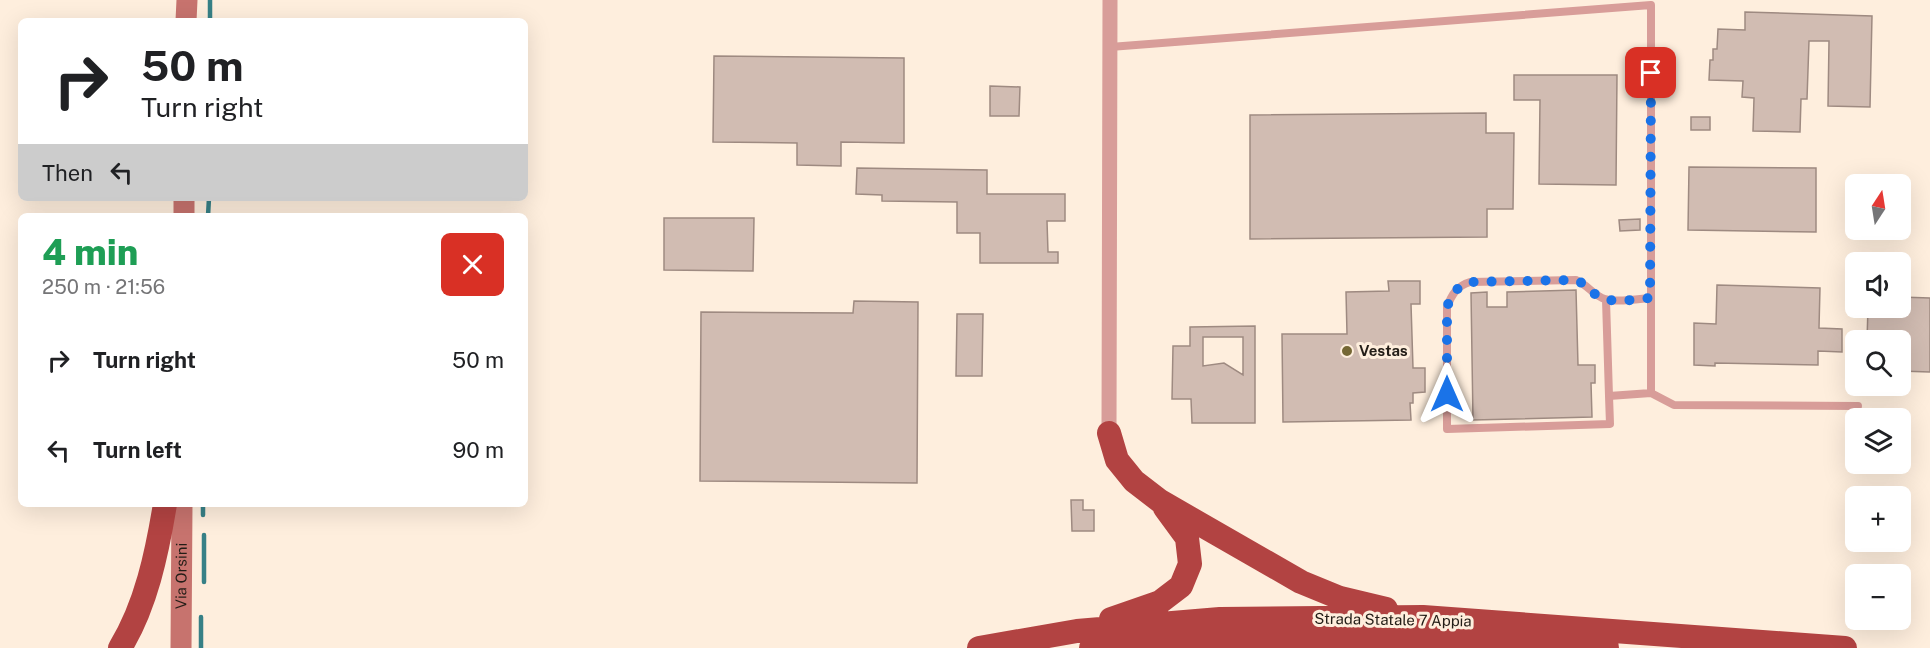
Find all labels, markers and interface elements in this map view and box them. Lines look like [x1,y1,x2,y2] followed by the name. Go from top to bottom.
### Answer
[141,41,244,90] text: 50 m
[42,42,120,120] icon: right
[1625,47,1676,98] pin
[1634,56,1667,89] icon: arrive
[141,91,264,123] text: Turn right
[105,156,138,189] icon: left
[42,160,93,186] text: Then
[1845,174,1911,240] north arrow
[1845,174,1911,630] map controls
[42,231,138,273] text: 4 min
[441,233,504,296] button: close
[1845,252,1911,318] button: sound
[42,275,165,299] text: 250 m · 21:56
[1845,330,1911,396] button: search
[1359,342,1408,359] place label: Vestas
[42,344,75,377] icon: right
[1340,344,1354,358] marker: Vestas
[93,347,196,373] text: Turn right
[452,347,504,373] text: 50 m
[1415,362,1479,426] position arrow
[1845,408,1911,474] button: layers
[42,434,75,467] icon: left
[93,437,182,463] text: Turn left
[453,437,504,463] text: 90 m
[1845,486,1911,552] button: +
[172,543,190,609] street label: Via Orsini
[1845,564,1911,630] button: −
[1314,610,1472,629] street label: Strada Statale 7 Appia

